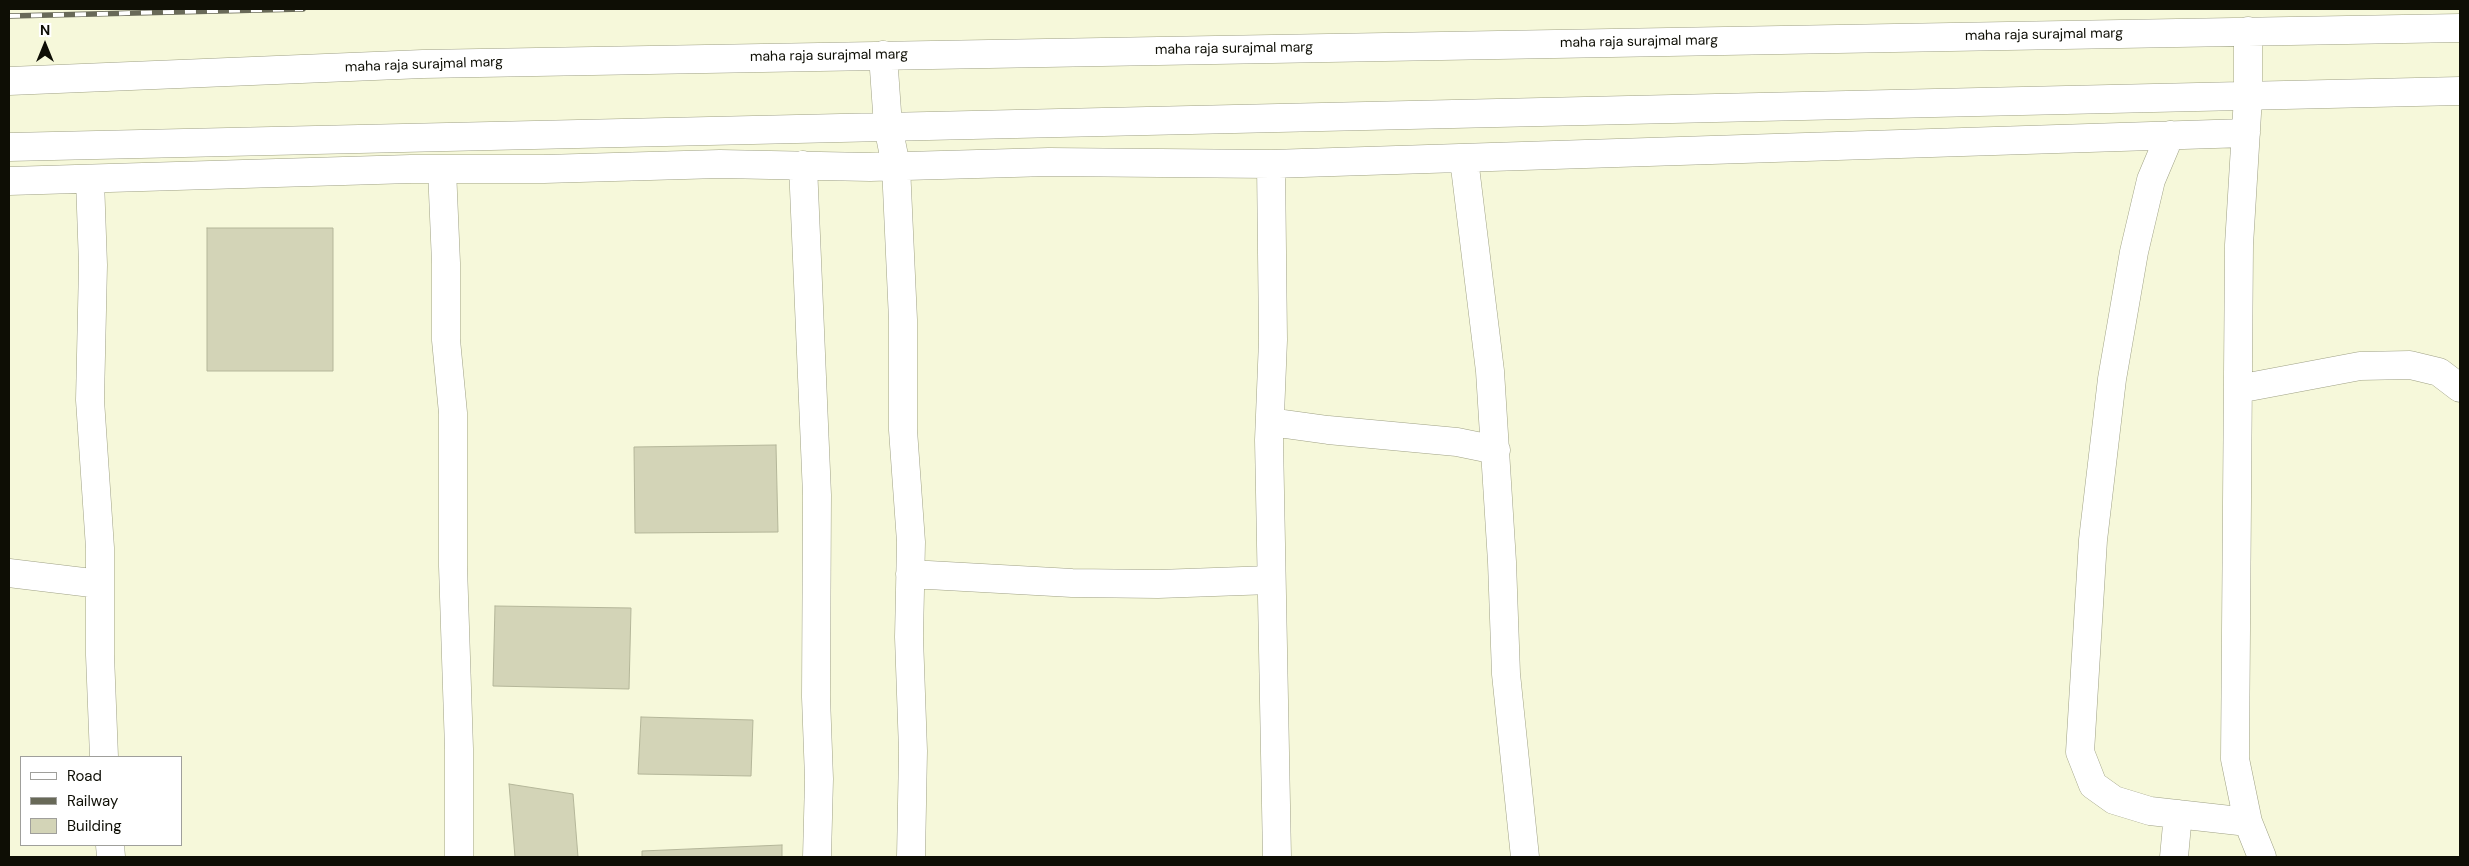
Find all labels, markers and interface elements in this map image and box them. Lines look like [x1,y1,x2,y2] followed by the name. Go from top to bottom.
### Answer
[20,20,70,70] north arrow
[40,21,50,39] text: N
[1965,25,2123,45] street label: maha raja surajmal marg
[1560,32,1718,52] street label: maha raja surajmal marg
[1155,39,1313,59] street label: maha raja surajmal marg
[750,46,908,66] street label: maha raja surajmal marg
[345,54,503,76] street label: maha raja surajmal marg
[20,756,182,846] legend
[67,766,102,786] text: Road
[67,791,118,811] text: Railway
[67,816,122,836] text: Building

